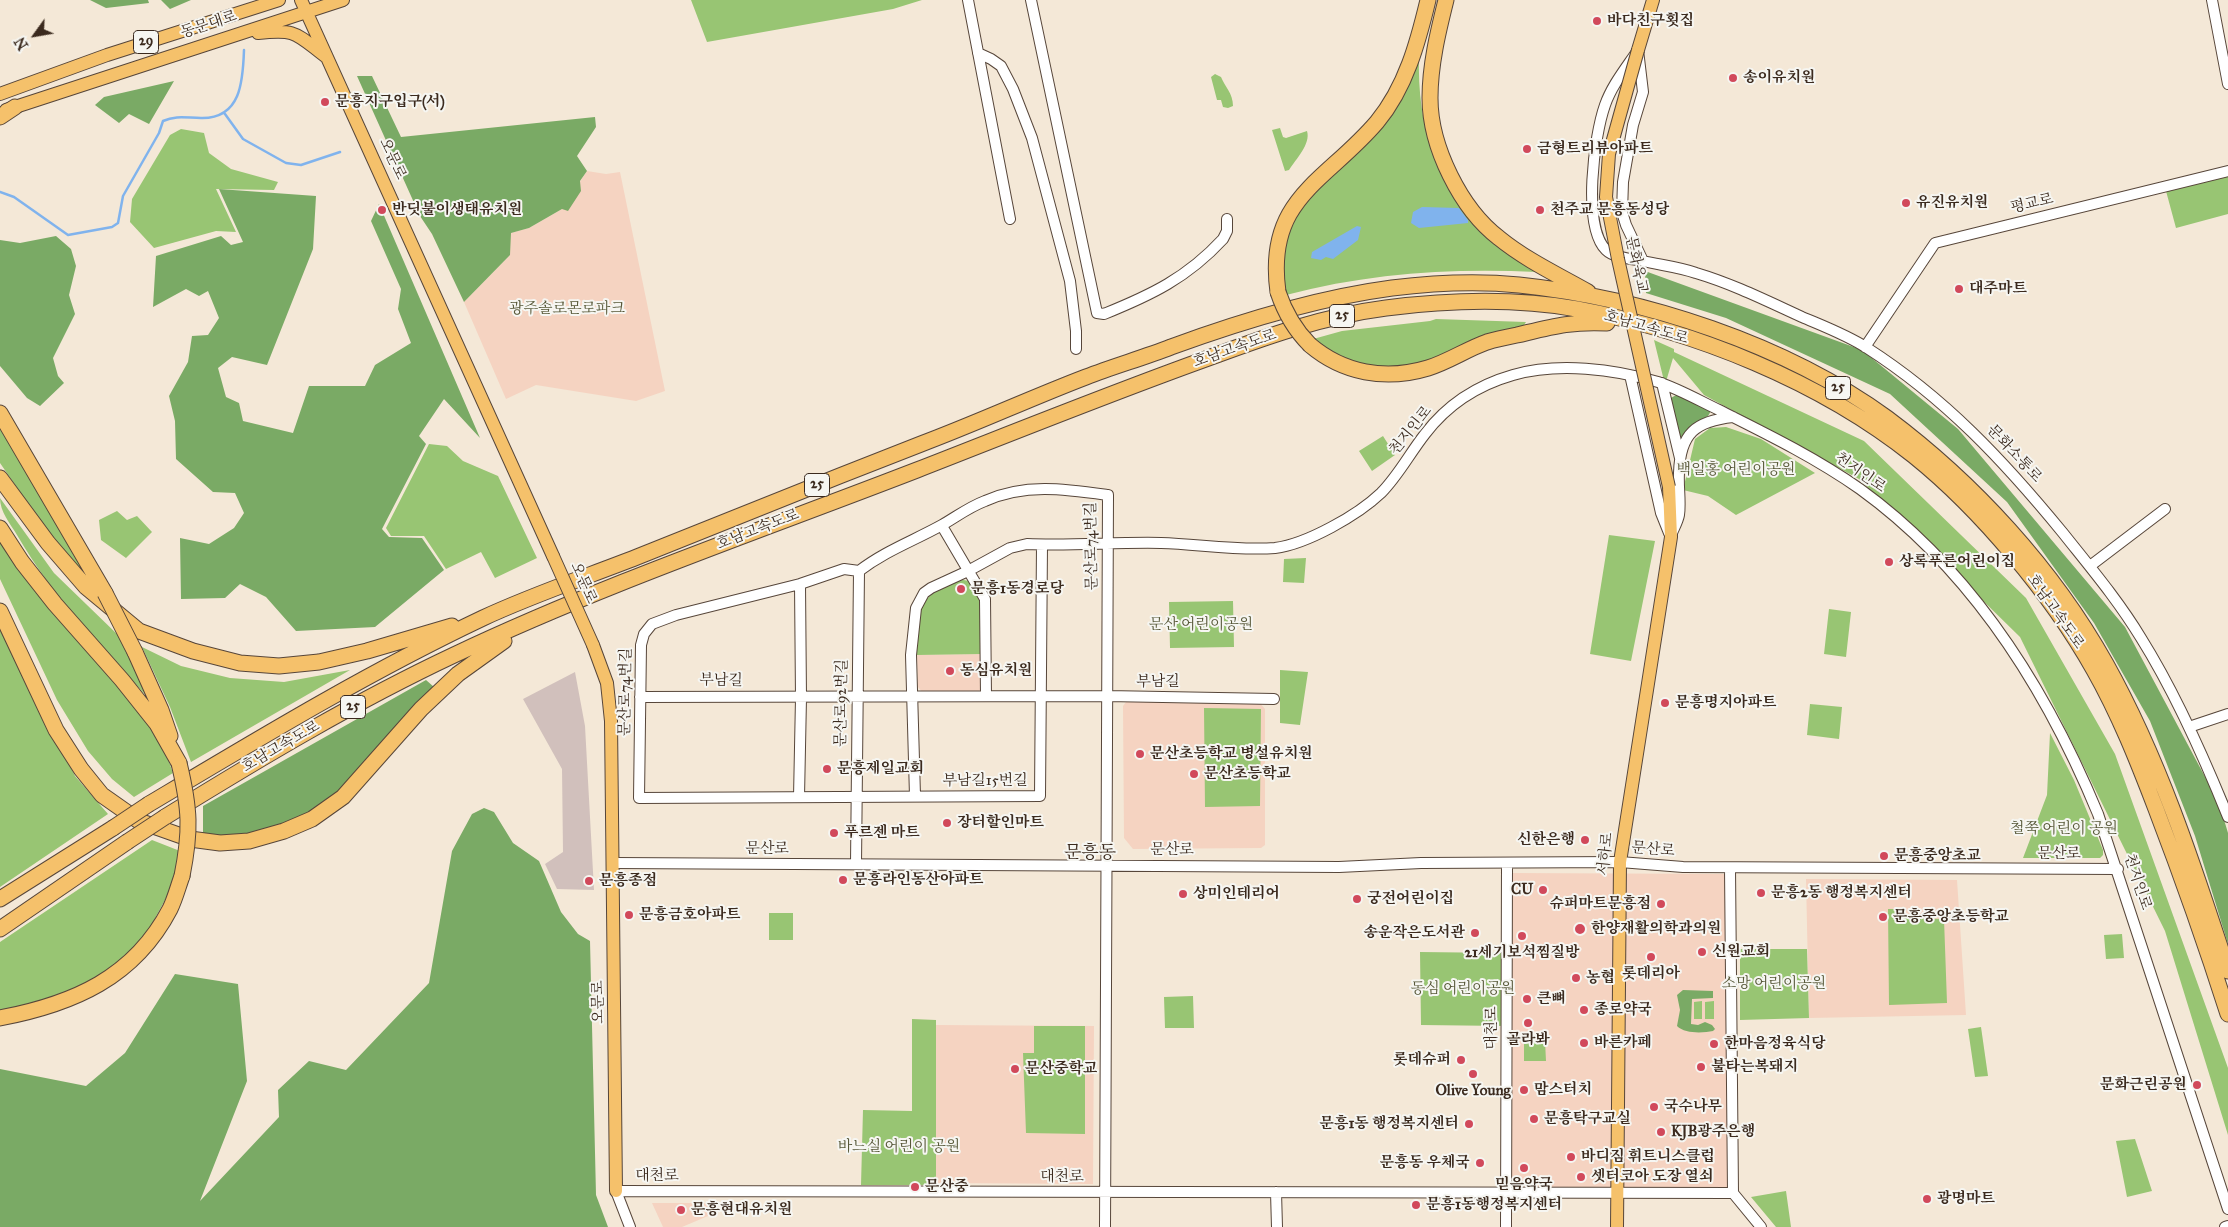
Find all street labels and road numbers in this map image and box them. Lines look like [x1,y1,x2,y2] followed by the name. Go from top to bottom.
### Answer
[179,7,239,43] street label: 동문대로
[134,31,158,54] road number: 29
[375,135,409,183] street label: 오문로
[2009,190,2055,218] street label: 평교로
[1621,235,1651,295] street label: 문화육교
[1330,304,1354,328] road number: 25
[1602,307,1690,349] street label: 호남고속도로
[1191,326,1279,372] street label: 호남고속도로
[1826,376,1850,399] road number: 25
[1386,403,1436,459] street label: 천지인로
[1983,421,2045,487] street label: 문화소통로
[1831,449,1889,497] street label: 천지인로
[804,474,830,496] road number: 25
[1082,502,1102,590] street label: 문산로74번길
[714,506,802,554] street label: 호남고속도로
[566,559,600,607] street label: 오문로
[2023,571,2087,653] street label: 호남고속도로
[616,648,636,736] street label: 문산로74번길
[832,659,852,747] street label: 문산로92번길
[699,672,743,690] street label: 부남길
[1136,673,1180,691] street label: 부남길
[340,696,366,719] road number: 25
[239,717,323,777] street label: 호남고속도로
[942,772,1028,790] street label: 부남길15번길
[1595,831,1617,877] street label: 서하로
[1631,839,1675,861] street label: 문산로
[745,840,789,858] street label: 문산로
[1150,841,1194,859] street label: 문산로
[2037,845,2081,863] street label: 문산로
[2119,852,2155,912] street label: 천지인로
[590,980,608,1024] street label: 오문로
[1483,1006,1501,1050] street label: 대천로
[635,1167,679,1185] street label: 대천로
[1040,1168,1084,1186] street label: 대천로

